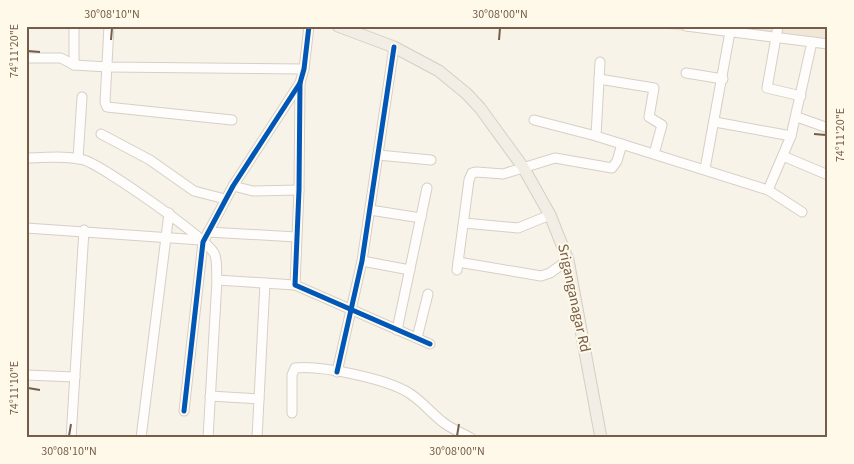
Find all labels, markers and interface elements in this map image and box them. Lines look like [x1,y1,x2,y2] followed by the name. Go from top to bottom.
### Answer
[84,6,140,23] text: 30°08'10"N
[472,6,528,23] text: 30°08'00"N
[6,24,23,78] text: 74°11'20"E
[832,108,849,162] text: 74°11'20"E
[552,242,596,354] street label: Sriganganagar Rd
[6,361,23,415] text: 74°11'10"E
[41,443,97,460] text: 30°08'10"N
[429,443,485,460] text: 30°08'00"N

